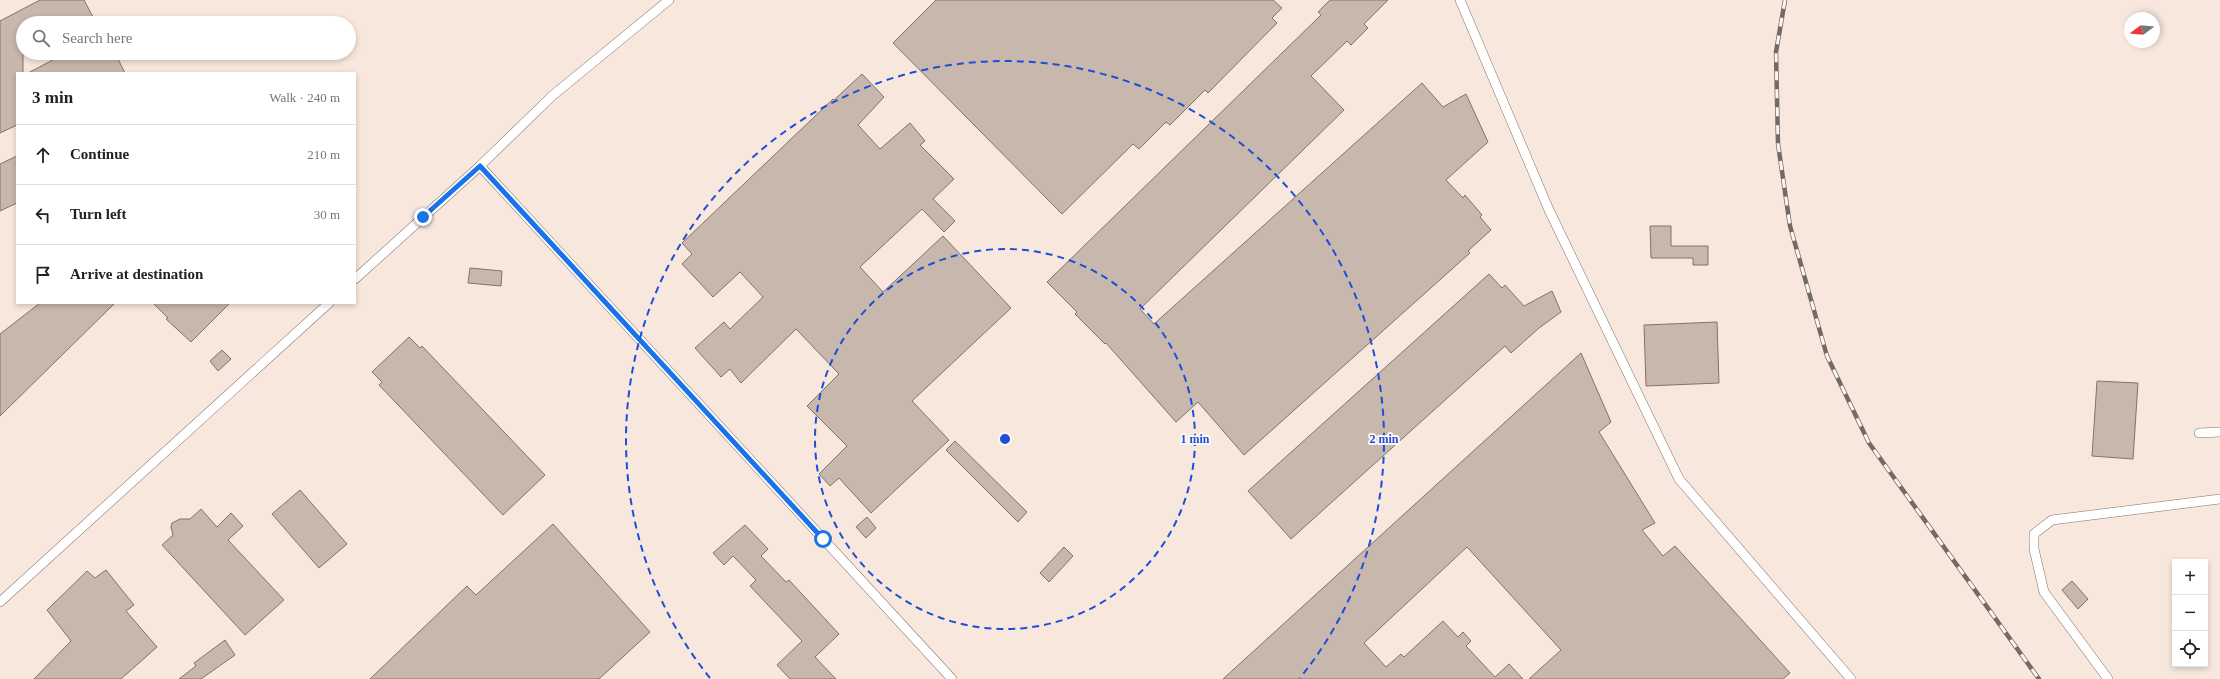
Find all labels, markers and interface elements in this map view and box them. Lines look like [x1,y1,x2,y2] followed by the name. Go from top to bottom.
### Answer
[2124,12,2160,48] north arrow
[16,16,356,60] search box
[30,27,52,49] icon: search
[62,30,132,46] text: Search here
[32,88,73,107] text: 3 min
[269,90,340,105] text: Walk · 240 m
[32,144,54,166] icon: ahead
[70,146,129,162] text: Continue
[307,147,340,162] text: 210 m
[32,204,54,226] icon: left
[70,206,127,222] text: Turn left
[314,207,340,222] text: 30 m
[414,208,432,226] route end
[32,264,54,286] icon: arrive
[70,266,203,282] text: Arrive at destination
[998,432,1012,446] centre of rings
[1180,432,1210,446] text: 1 min
[1369,432,1399,446] text: 2 min
[814,530,832,548] route start
[2172,559,2208,667] map controls
[2172,559,2208,595] button: +
[2172,595,2208,631] button: −
[2172,631,2208,667] button: locate

